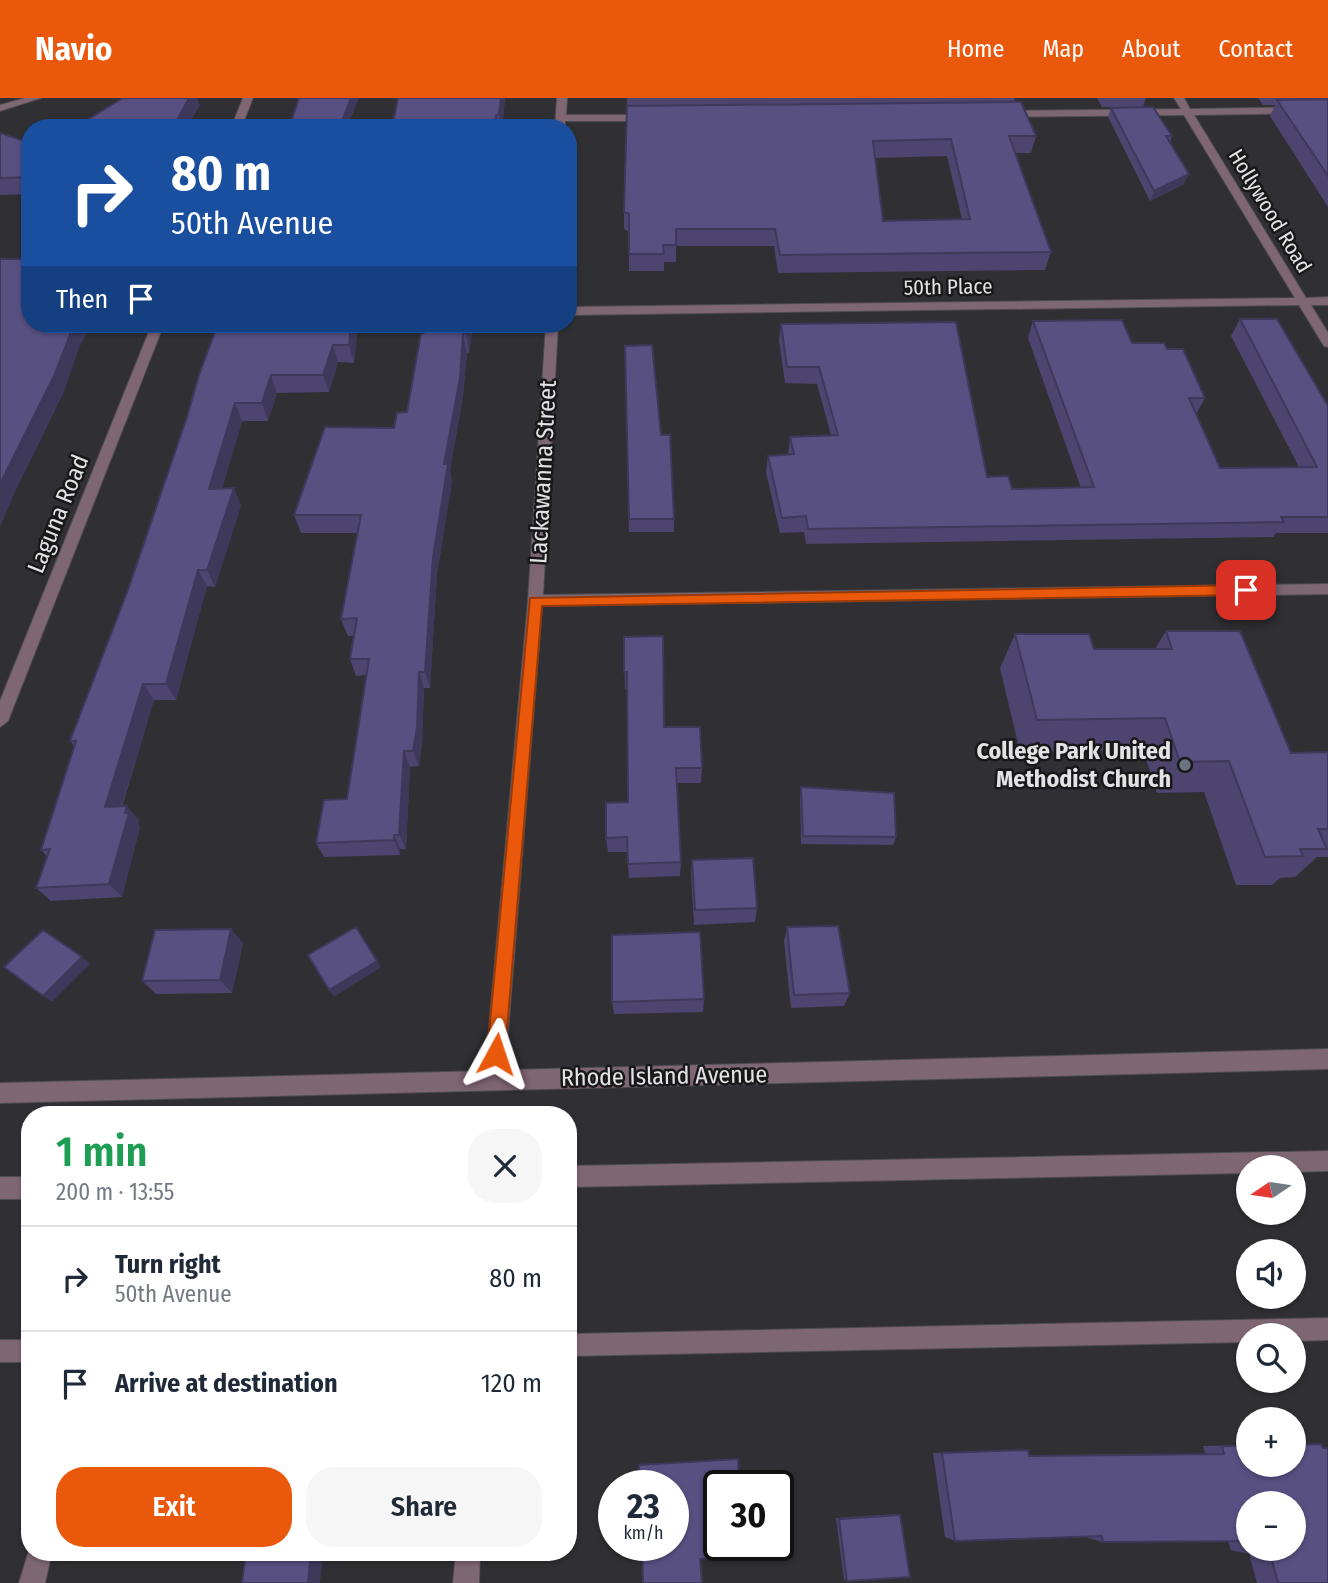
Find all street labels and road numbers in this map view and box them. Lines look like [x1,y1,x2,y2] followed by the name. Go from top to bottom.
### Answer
[1223,144,1317,278] street label: Hollywood Road
[903,273,993,301] street label: 50th Place
[524,379,562,565] street label: Lackawanna Street
[22,451,94,577] street label: Laguna Road
[561,1060,767,1092] street label: Rhode Island Avenue

